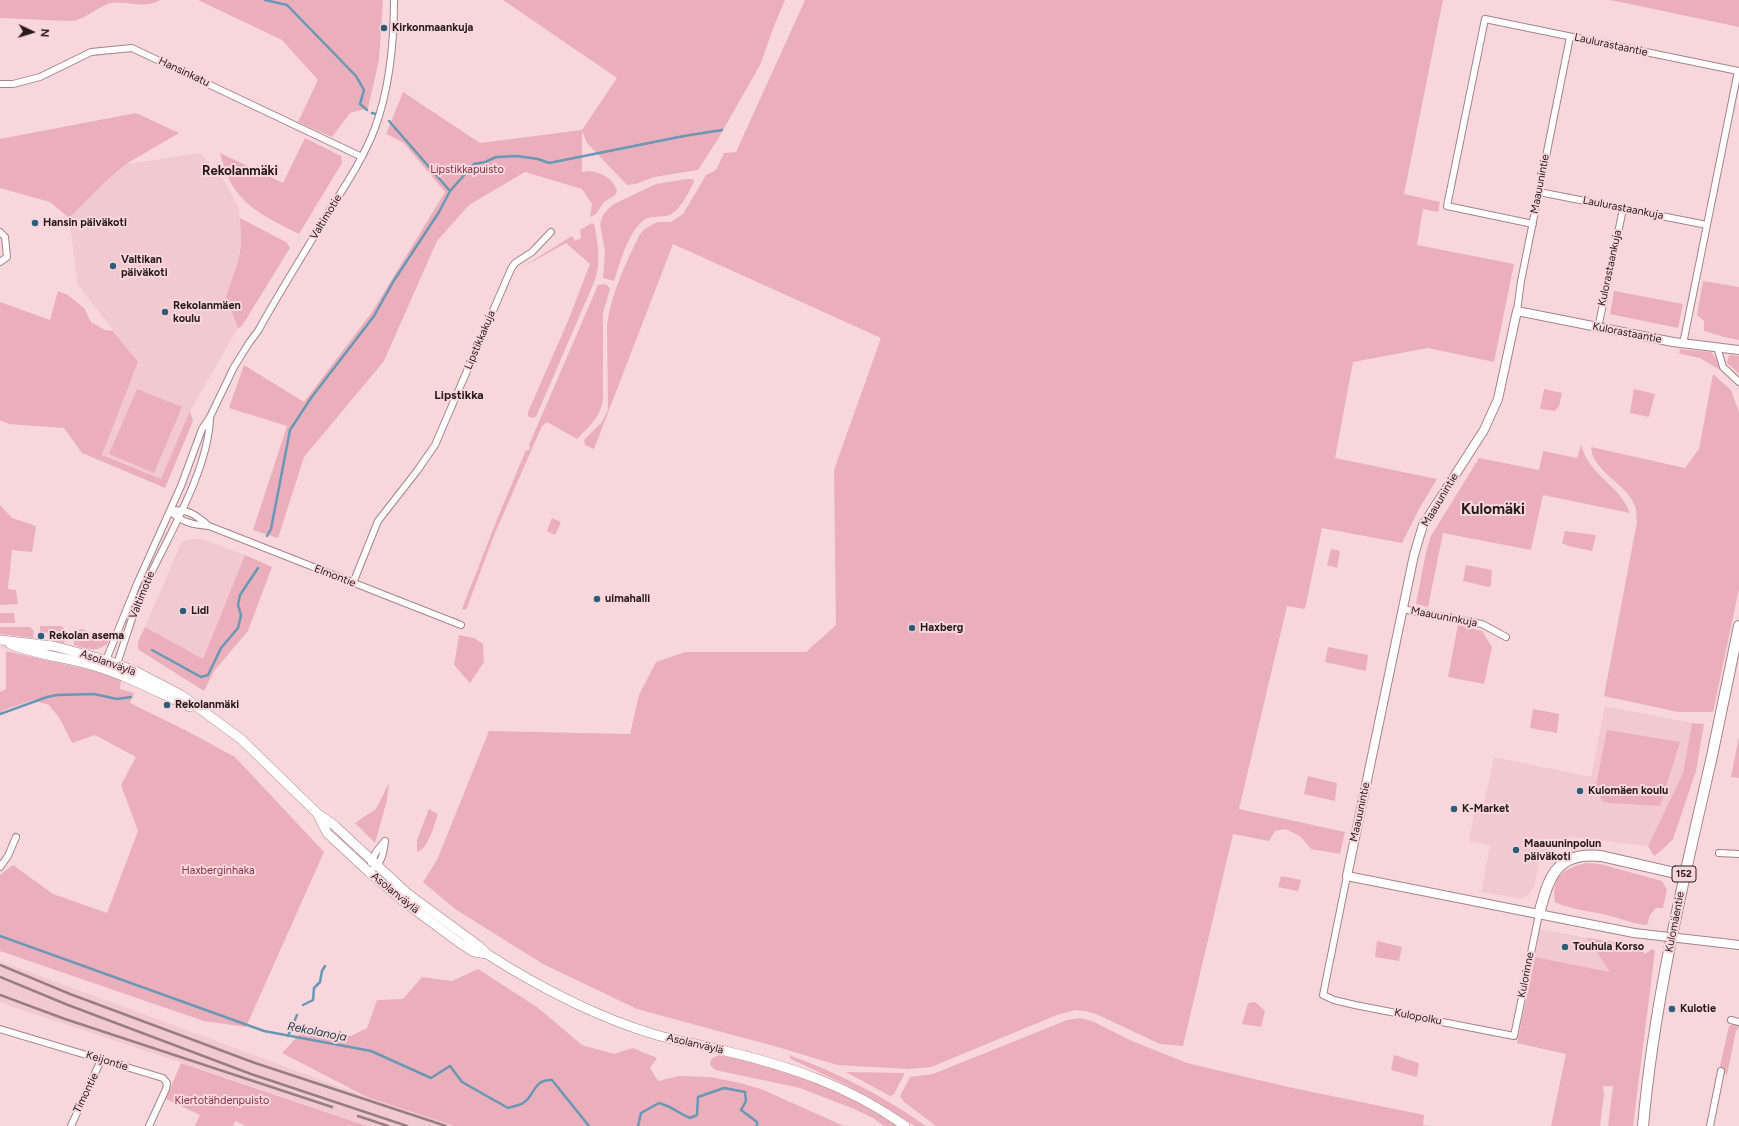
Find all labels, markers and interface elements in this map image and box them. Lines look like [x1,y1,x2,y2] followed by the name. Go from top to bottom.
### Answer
[12,12,52,52] north arrow
[392,21,473,35] place label: Kirkonmaankuja
[379,23,389,33] marker: Kirkonmaankuja
[38,28,51,38] text: N
[1573,31,1649,59] street label: Laulurastaantie
[156,54,212,90] street label: Hansinkatu
[1528,153,1552,215] street label: Maauunintie
[202,163,278,179] district label: Rekolanmäki
[430,163,504,177] park label: Lipstikkapuisto
[307,192,345,242] street label: Valtimotie
[1581,194,1665,222] street label: Laulurastaankuja
[43,216,127,230] place label: Hansin päiväkoti
[30,218,40,228] marker: Hansin päiväkoti
[1595,229,1625,307] street label: Kulorastaankuja
[121,253,168,279] place label: Valtikan päiväkoti
[108,261,118,271] marker: Valtikan päiväkoti
[173,299,241,325] place label: Rekolanmäen koulu
[160,307,170,317] marker: Rekolanmäen koulu
[462,309,498,371] street label: Lipstikkakuja
[1591,320,1663,346] street label: Kulorastaantie
[434,388,484,402] district label: Lipstikka
[1419,471,1461,529] street label: Maauunintie
[1461,501,1525,519] district label: Kulomäki
[312,562,358,590] street label: Elmontie
[126,569,158,621] street label: Valtimotie
[605,592,650,606] place label: uimahalli
[592,594,602,604] marker: uimahalli
[191,604,209,618] place label: Lidl
[1410,604,1478,630] street label: Maauuninkuja
[178,606,188,616] marker: Lidl
[920,621,963,635] place label: Haxberg
[907,623,917,633] marker: Haxberg
[49,629,124,643] place label: Rekolan asema
[36,631,46,641] marker: Rekolan asema
[78,647,138,679] street label: Asolanväylä
[175,698,239,712] place label: Rekolanmäki
[162,700,172,710] marker: Rekolanmäki
[1347,781,1373,843] street label: Maauunintie
[1588,784,1668,798] place label: Kulomäen koulu
[1575,786,1585,796] marker: Kulomäen koulu
[1462,802,1509,816] place label: K-Market
[1449,804,1459,814] marker: K-Market
[1524,837,1601,863] place label: Maauuninpolun päiväkoti
[1511,845,1521,855] marker: Maauuninpolun päiväkoti
[182,864,254,878] park label: Haxberginhaka
[1672,866,1696,882] road number: 152
[368,870,422,916] street label: Asolanväylä
[1663,891,1687,953] street label: Kulomäentie
[1573,940,1644,954] place label: Touhula Korso
[1560,942,1570,952] marker: Touhula Korso
[1515,951,1537,999] street label: Kulorinne
[1680,1002,1716,1016] place label: Kulotie
[1667,1004,1677,1014] marker: Kulotie
[1393,1006,1443,1028] street label: Kulopolku
[286,1019,348,1045] water label: Rekolanoja
[665,1031,725,1057] street label: Asolanväylä
[84,1048,130,1074] street label: Keijontie
[71,1071,101,1115] street label: Timontie
[175,1094,269,1108] park label: Kiertotähdenpuisto

